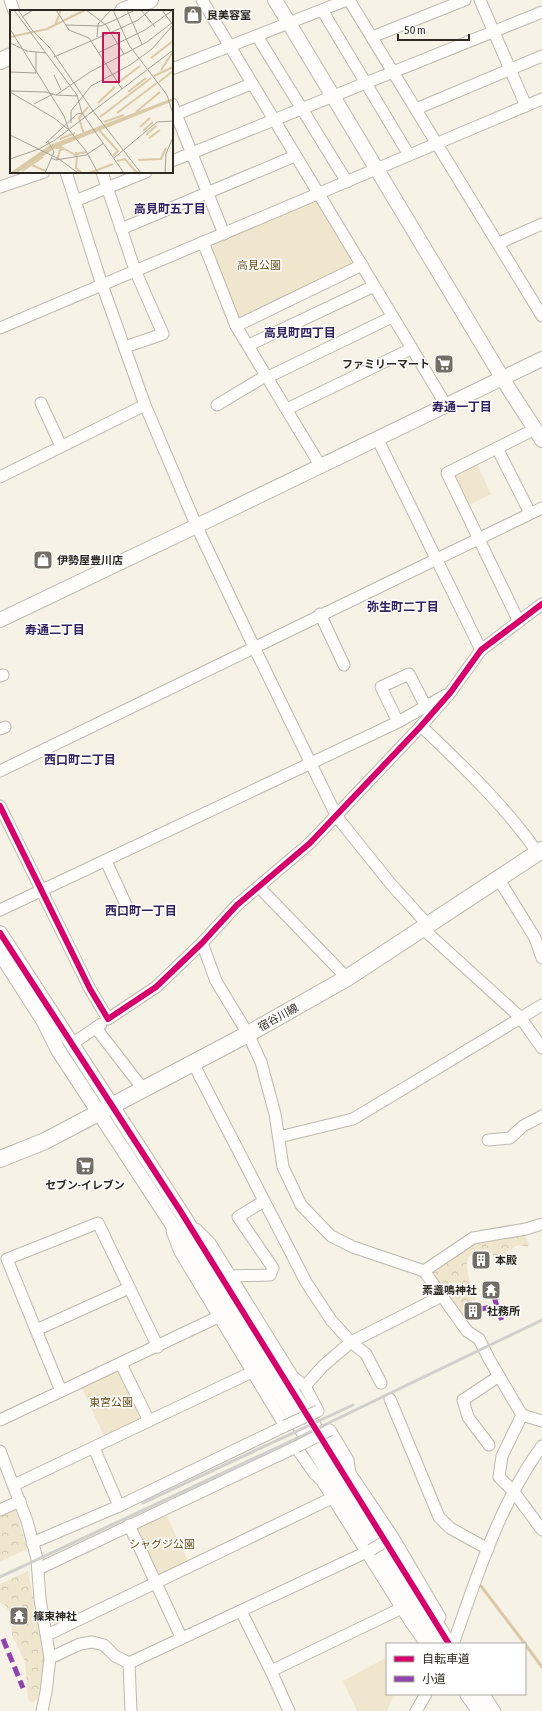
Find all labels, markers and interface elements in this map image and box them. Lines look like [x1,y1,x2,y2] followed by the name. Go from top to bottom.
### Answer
[182,4,204,26] shop icon: 良美容室
[207,9,251,21] place label: 良美容室
[10,10,173,173] inset map
[398,16,469,42] scale bar
[404,23,426,37] text: 50 m
[134,202,206,216] district label: 高見町五丁目
[237,259,281,271] park label: 高見公園
[264,326,336,340] district label: 高見町四丁目
[433,353,455,375] supermarket icon: ファミリーマート
[342,358,430,370] place label: ファミリーマート
[432,400,492,414] district label: 寿通一丁目
[32,549,54,571] shop icon: 伊勢屋豊川店
[57,554,123,566] place label: 伊勢屋豊川店
[367,600,439,614] district label: 弥生町二丁目
[25,623,85,637] district label: 寿通二丁目
[44,753,116,767] district label: 西口町二丁目
[105,904,177,918] district label: 西口町一丁目
[256,1001,300,1033] street label: 宿谷川線
[74,1155,96,1177] supermarket icon: セブン-イレブン
[45,1179,125,1191] place label: セブン-イレブン
[470,1249,492,1271] building icon: 本殿
[495,1254,517,1266] place label: 本殿
[480,1279,502,1301] temple icon: 素盞鳴神社
[422,1284,477,1296] place label: 素盞鳴神社
[462,1300,484,1322] building icon: 社務所
[487,1305,520,1317] place label: 社務所
[89,1396,133,1408] park label: 東宮公園
[129,1538,195,1550] park label: シャグジ公園
[8,1605,30,1627] temple icon: 篠束神社
[33,1610,77,1622] place label: 篠束神社
[386,1643,526,1695] legend
[422,1652,470,1666] text: 自転車道
[422,1672,446,1686] text: 小道

